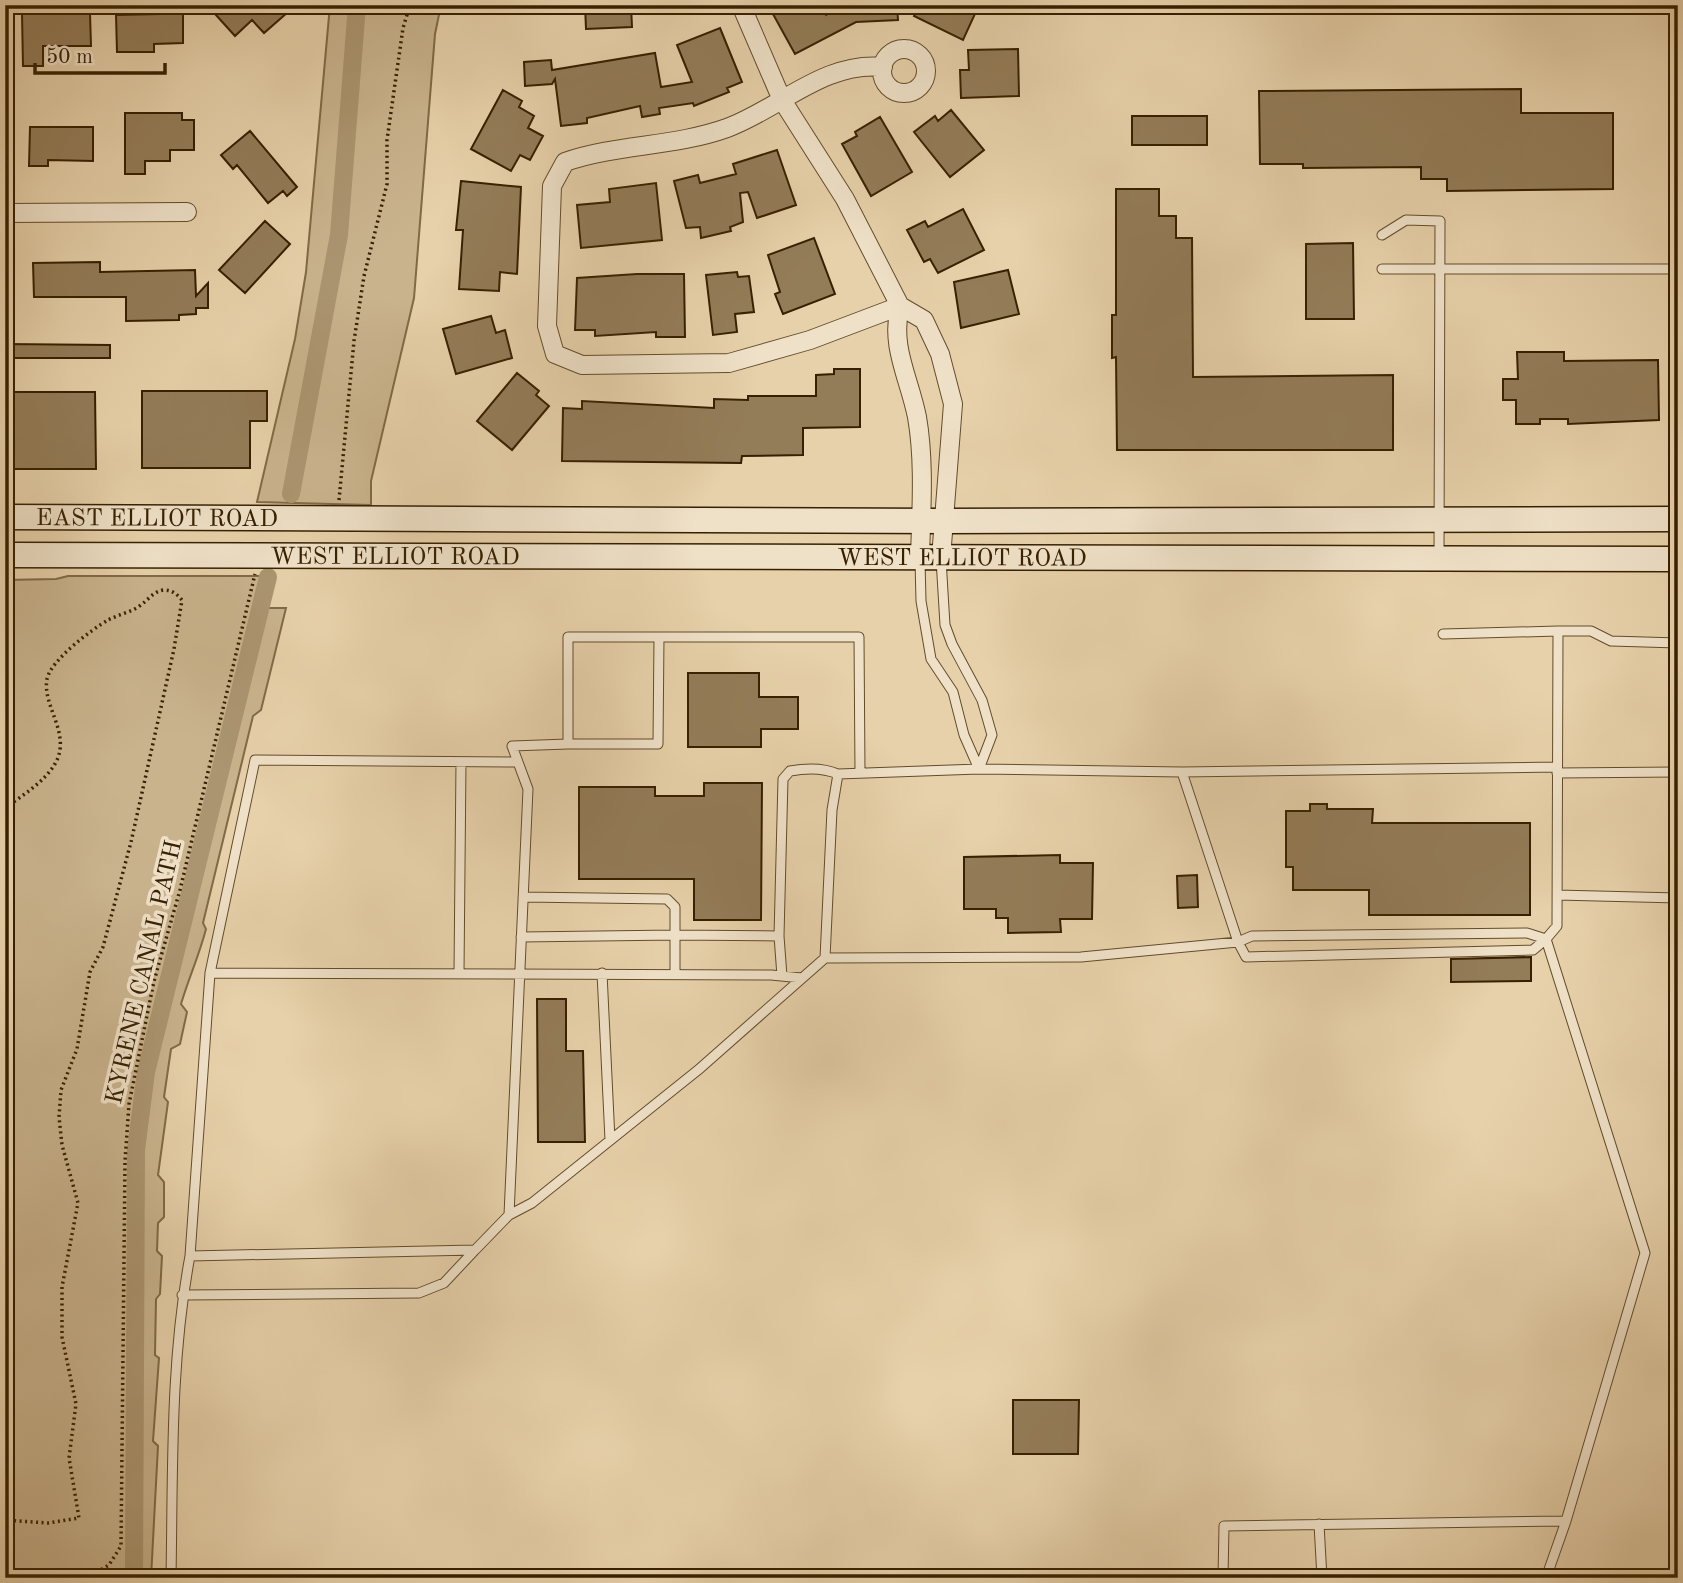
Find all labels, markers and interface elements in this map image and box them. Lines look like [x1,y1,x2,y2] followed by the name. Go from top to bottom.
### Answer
[35,32,164,76] scale bar
[46,47,93,68] text: 50 m
[36,507,278,532] street label: EAST ELLIOT ROAD
[270,546,520,570] street label: WEST ELLIOT ROAD
[837,547,1087,572] street label: WEST ELLIOT ROAD
[103,838,187,1107] street label: KYRENE CANAL PATH

